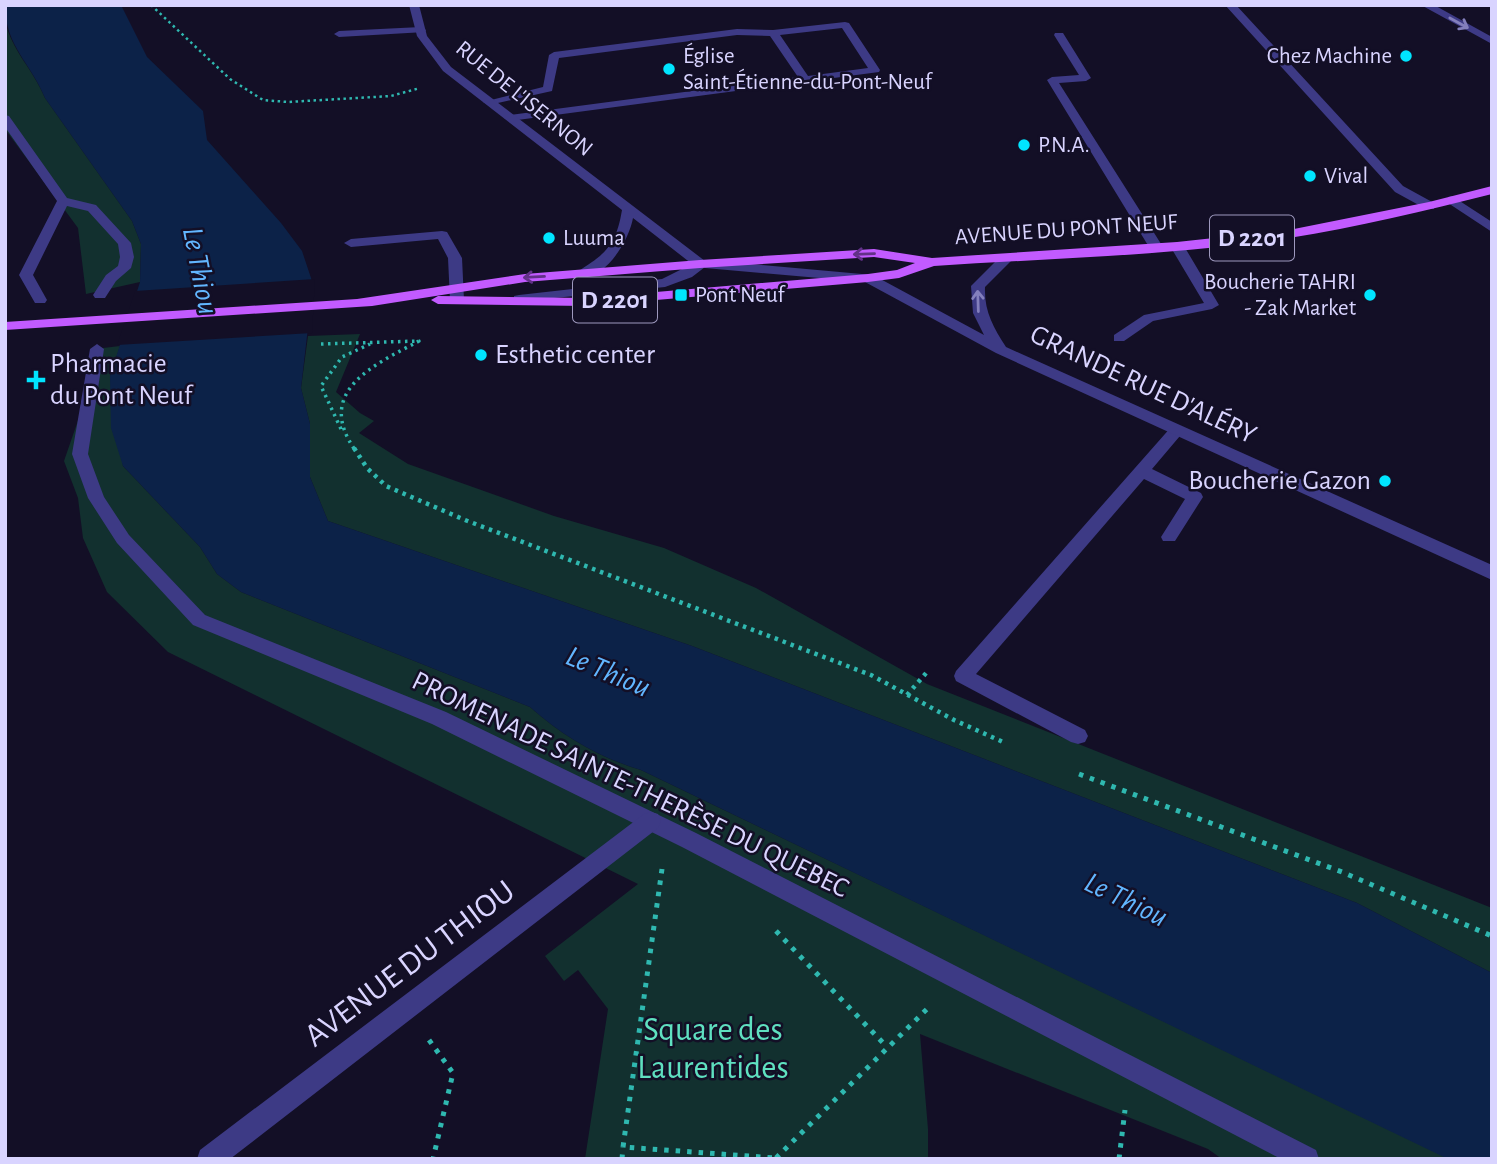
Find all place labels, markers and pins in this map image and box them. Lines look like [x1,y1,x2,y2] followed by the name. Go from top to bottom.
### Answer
[683,42,934,94] place label: Église Saint-Étienne-du-Pont-Neuf
[1267,45,1392,68] place label: Chez Machine
[1398,48,1414,64] marker: Chez Machine
[661,61,677,77] marker: Église Saint-Étienne-du-Pont-Neuf
[1038,134,1090,157] place label: P.N.A.
[1016,137,1032,153] marker: P.N.A.
[1324,165,1368,188] place label: Vival
[1302,168,1318,184] marker: Vival
[563,227,625,250] place label: Luuma
[541,230,557,246] marker: Luuma
[1204,271,1357,320] place label: Boucherie TAHRI - Zak Market
[695,284,786,307] place label: Pont Neuf
[673,287,689,303] marker: Pont Neuf
[1362,287,1378,303] marker: Boucherie TAHRI - Zak Market
[495,341,655,369] place label: Esthetic center
[473,347,489,363] marker: Esthetic center
[50,350,194,410] place label: Pharmacie du Pont Neuf
[28,372,44,388] marker: Pharmacie du Pont Neuf
[1188,467,1371,495] place label: Boucherie Gazon
[1377,473,1393,489] marker: Boucherie Gazon

